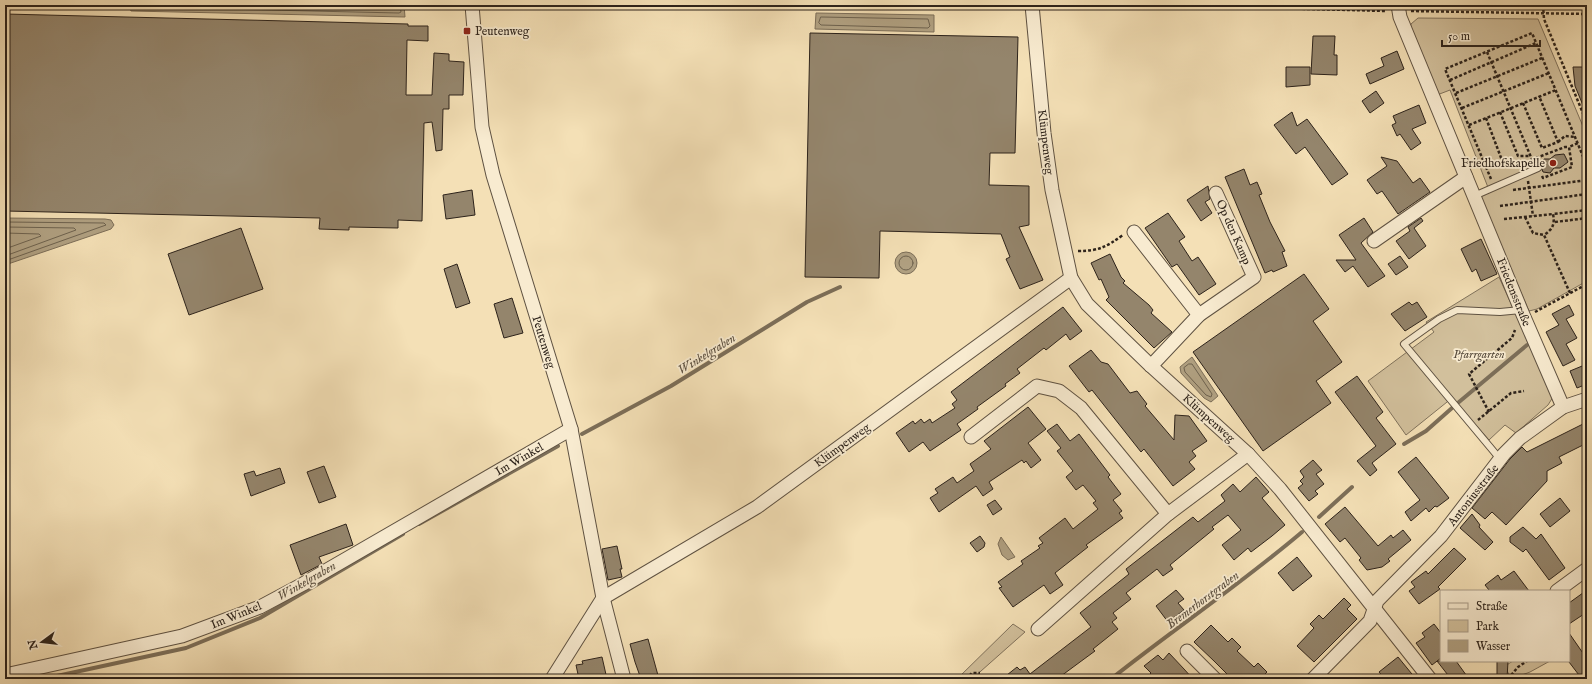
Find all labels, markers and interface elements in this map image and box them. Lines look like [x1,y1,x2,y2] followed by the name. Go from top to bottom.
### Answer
[1442,22,1540,48] scale bar
[475,24,530,39] place label: Peutenweg
[462,26,472,36] marker: Peutenweg
[1448,29,1470,44] text: 50 m
[1033,109,1057,176] street label: Klümpenweg
[1461,156,1545,172] place label: Friedhofskapelle
[1548,158,1558,168] marker: Friedhofskapelle
[1212,197,1255,268] street label: Op den Kamp
[1493,256,1534,329] street label: Friedensstraße
[528,314,559,371] street label: Peutenweg
[675,330,739,380] water label: Winkelgraben
[1453,347,1505,363] park label: Pfarrgarten
[1179,391,1238,447] street label: Klümpenweg
[811,420,874,472] street label: Klümpenweg
[492,439,547,479] street label: Im Winkel
[1444,461,1503,530] street label: Antoniusstraße
[274,558,340,606] water label: Winkelgraben
[1163,567,1243,634] water label: Bremerhorstgraben
[1440,590,1570,662] legend
[209,598,264,632] street label: Im Winkel
[1476,599,1508,614] text: Straße
[1476,619,1499,634] text: Park
[22,622,62,662] north arrow
[25,637,42,652] text: N
[1476,639,1511,654] text: Wasser

